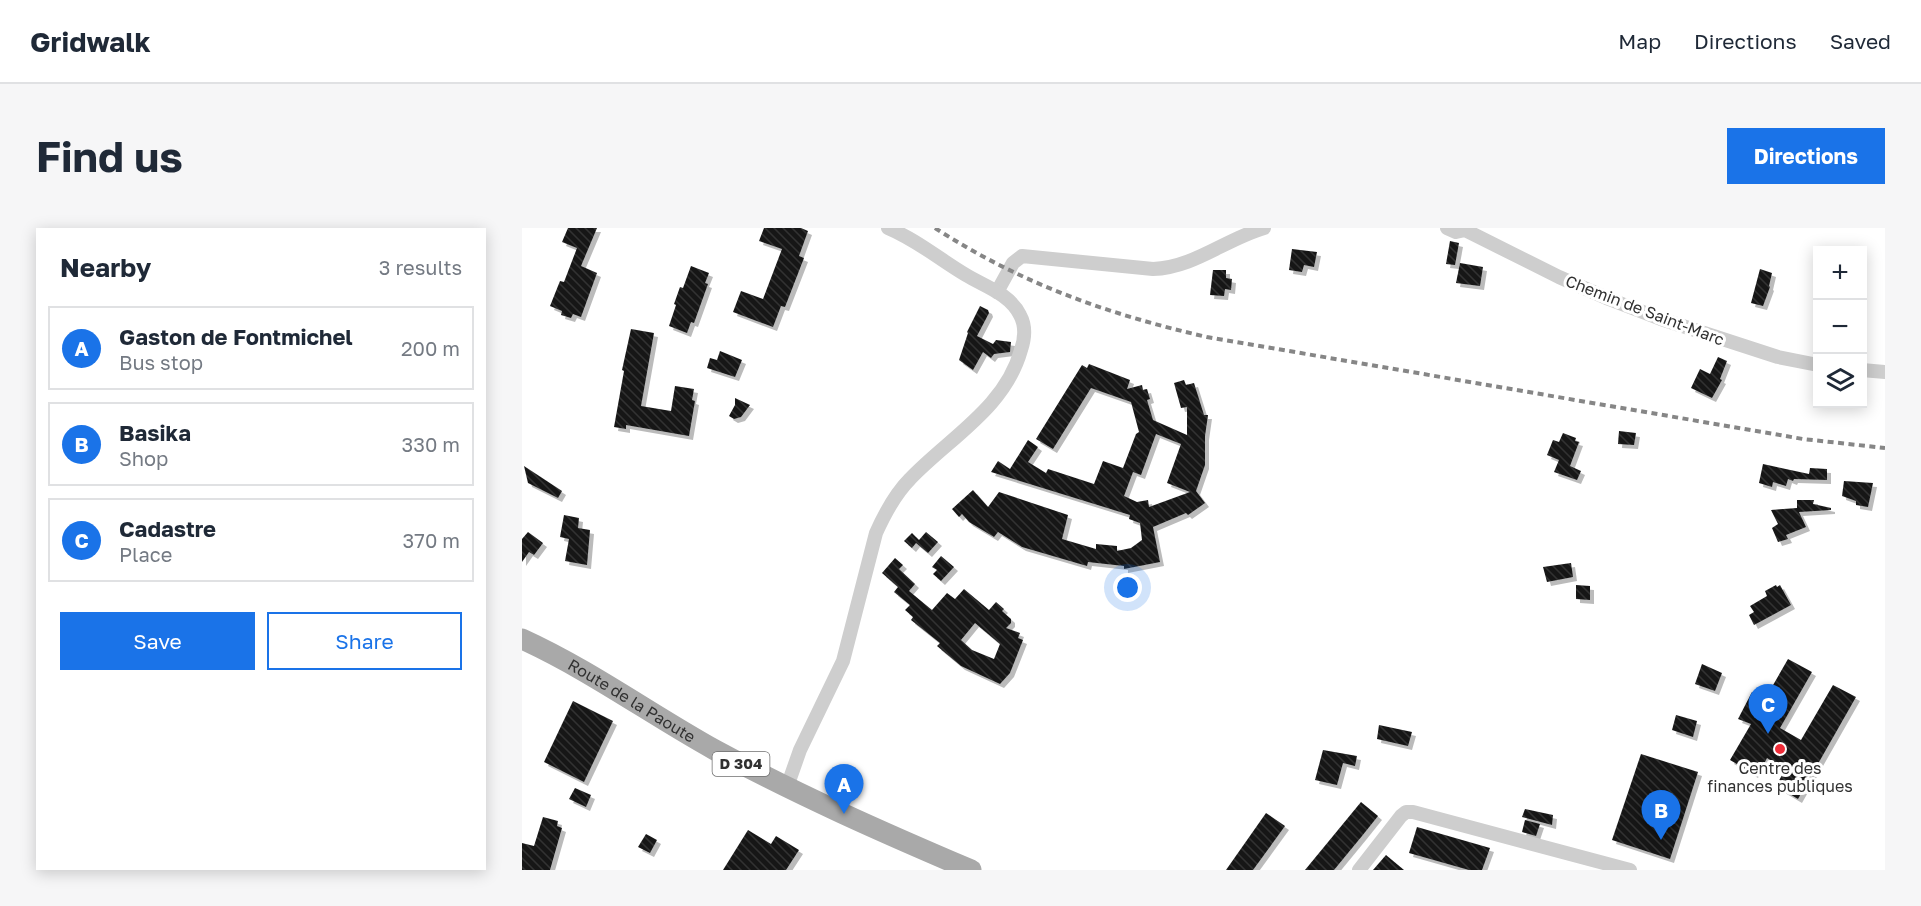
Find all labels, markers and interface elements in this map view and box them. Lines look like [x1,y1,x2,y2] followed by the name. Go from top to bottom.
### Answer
[30,25,151,58] text: Gridwalk
[1618,28,1661,54] text: Map
[1694,28,1797,54] text: Directions
[1830,28,1891,54] text: Saved
[1727,128,1885,184] button: Directions
[36,131,183,181] text: Find us
[1813,246,1867,408] map controls
[1813,246,1867,300] button: +
[60,252,151,283] text: Nearby
[379,255,462,279] text: 3 results
[1563,270,1727,350] street label: Chemin de Saint-Marc
[1813,300,1867,354] button: −
[119,323,353,350] text: Gaston de Fontmichel
[74,336,89,360] text: A
[401,336,460,360] text: 200 m
[119,350,203,374] text: Bus stop
[1813,354,1867,408] button: layers
[119,419,191,446] text: Basika
[74,432,89,456] text: B
[402,432,460,456] text: 330 m
[119,446,168,470] text: Shop
[119,515,216,542] text: Cadastre
[74,528,89,552] text: C
[403,528,460,552] text: 370 m
[119,542,172,566] text: Place
[1113,573,1142,602] your location
[60,612,255,670] button: Save
[267,612,462,670] button: Share
[565,654,699,747] street label: Route de la Paoute
[1748,684,1788,734] pin: C
[1773,742,1787,756] marker: Centre des finances publiques
[712,752,770,776] road number: D 304
[1707,758,1853,796] place label: Centre des finances publiques
[824,764,864,814] pin: A
[1642,790,1680,840] pin: B

